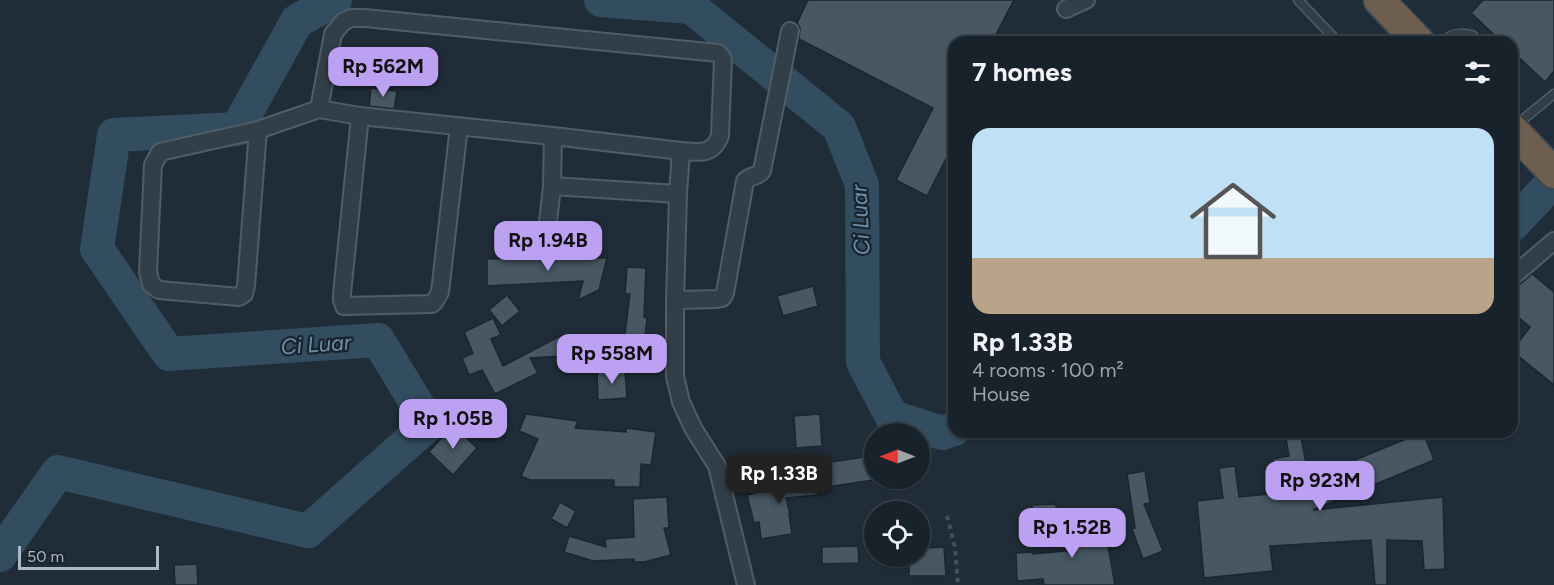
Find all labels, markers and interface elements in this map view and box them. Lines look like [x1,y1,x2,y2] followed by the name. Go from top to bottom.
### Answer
[328,47,438,98] pin: Rp 562M
[342,54,424,78] text: Rp 562M
[972,56,1072,88] text: 7 homes
[1461,56,1494,89] icon: filters
[1179,167,1287,275] icon: home
[845,183,876,256] water label: Ci Luar
[486,221,610,272] pin: Rp 1.94B
[508,228,588,252] text: Rp 1.94B
[972,326,1073,358] text: Rp 1.33B
[280,328,354,360] water label: Ci Luar
[557,334,667,385] pin: Rp 558M
[571,341,653,365] text: Rp 558M
[972,358,1124,382] text: 4 rooms · 100 m²
[972,382,1030,406] text: House
[391,399,515,450] pin: Rp 1.05B
[413,406,493,430] text: Rp 1.05B
[864,423,930,489] north arrow
[864,423,930,567] map controls
[717,454,841,505] pin: Rp 1.33B
[740,461,818,485] text: Rp 1.33B
[1265,461,1375,512] pin: Rp 923M
[1279,468,1361,492] text: Rp 923M
[864,501,930,567] button: locate
[1010,508,1134,559] pin: Rp 1.52B
[1033,515,1111,539] text: Rp 1.52B
[18,543,159,570] scale bar
[27,547,64,566] text: 50 m

